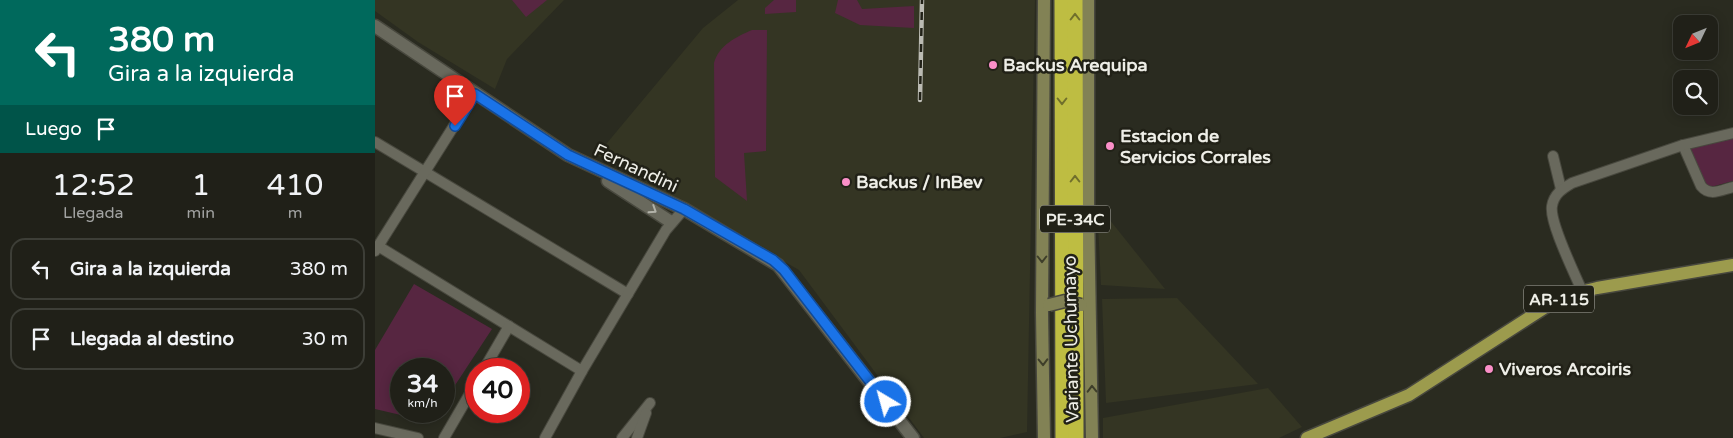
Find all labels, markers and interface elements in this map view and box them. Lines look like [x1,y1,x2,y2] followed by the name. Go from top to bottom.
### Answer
[1070,13,1080,20] one-way arrow
[1673,15,1717,60] north arrow
[1673,15,1718,115] map controls
[108,19,215,61] text: 380 m
[25,20,90,85] icon: left
[1003,54,1148,76] place label: Backus Arequipa
[987,59,999,71] marker: Backus Arequipa
[108,61,294,87] text: Gira a la izquierda
[1673,70,1718,115] button: search
[434,75,476,126] pin
[441,82,469,110] icon: arrive
[1057,98,1067,105] one-way arrow
[92,115,120,143] icon: arrive
[25,118,82,140] text: Luego
[1120,125,1271,168] place label: Estacion de Servicios Corrales
[590,139,682,197] street label: Fernandini
[1104,140,1116,152] marker: Estacion de Servicios Corrales
[52,167,135,204] text: 12:52
[191,167,210,204] text: 1
[267,167,323,204] text: 410
[856,171,983,193] place label: Backus / InBev
[1070,175,1080,183] one-way arrow
[840,176,852,188] marker: Backus / InBev
[63,203,124,223] text: Llegada
[187,203,215,223] text: min
[288,203,302,223] text: m
[647,204,656,214] one-way arrow
[1040,205,1110,232] road number: PE-34C
[27,255,55,283] icon: left
[1037,255,1047,263] one-way arrow
[1059,255,1083,423] street label: Variante Uchumayo
[70,258,231,280] text: Gira a la izquierda
[290,258,348,280] text: 380 m
[1524,286,1594,312] road number: AR-115
[27,325,55,353] icon: arrive
[70,328,234,350] text: Llegada al destino
[302,328,348,350] text: 30 m
[465,358,530,423] speed limit sign: 40
[1037,358,1048,366] one-way arrow
[1499,358,1632,380] place label: Viveros Arcoiris
[1483,363,1495,375] marker: Viveros Arcoiris
[407,369,438,399] text: 34
[859,375,911,427] position arrow
[1086,385,1097,393] one-way arrow
[407,396,438,410] text: km/h

